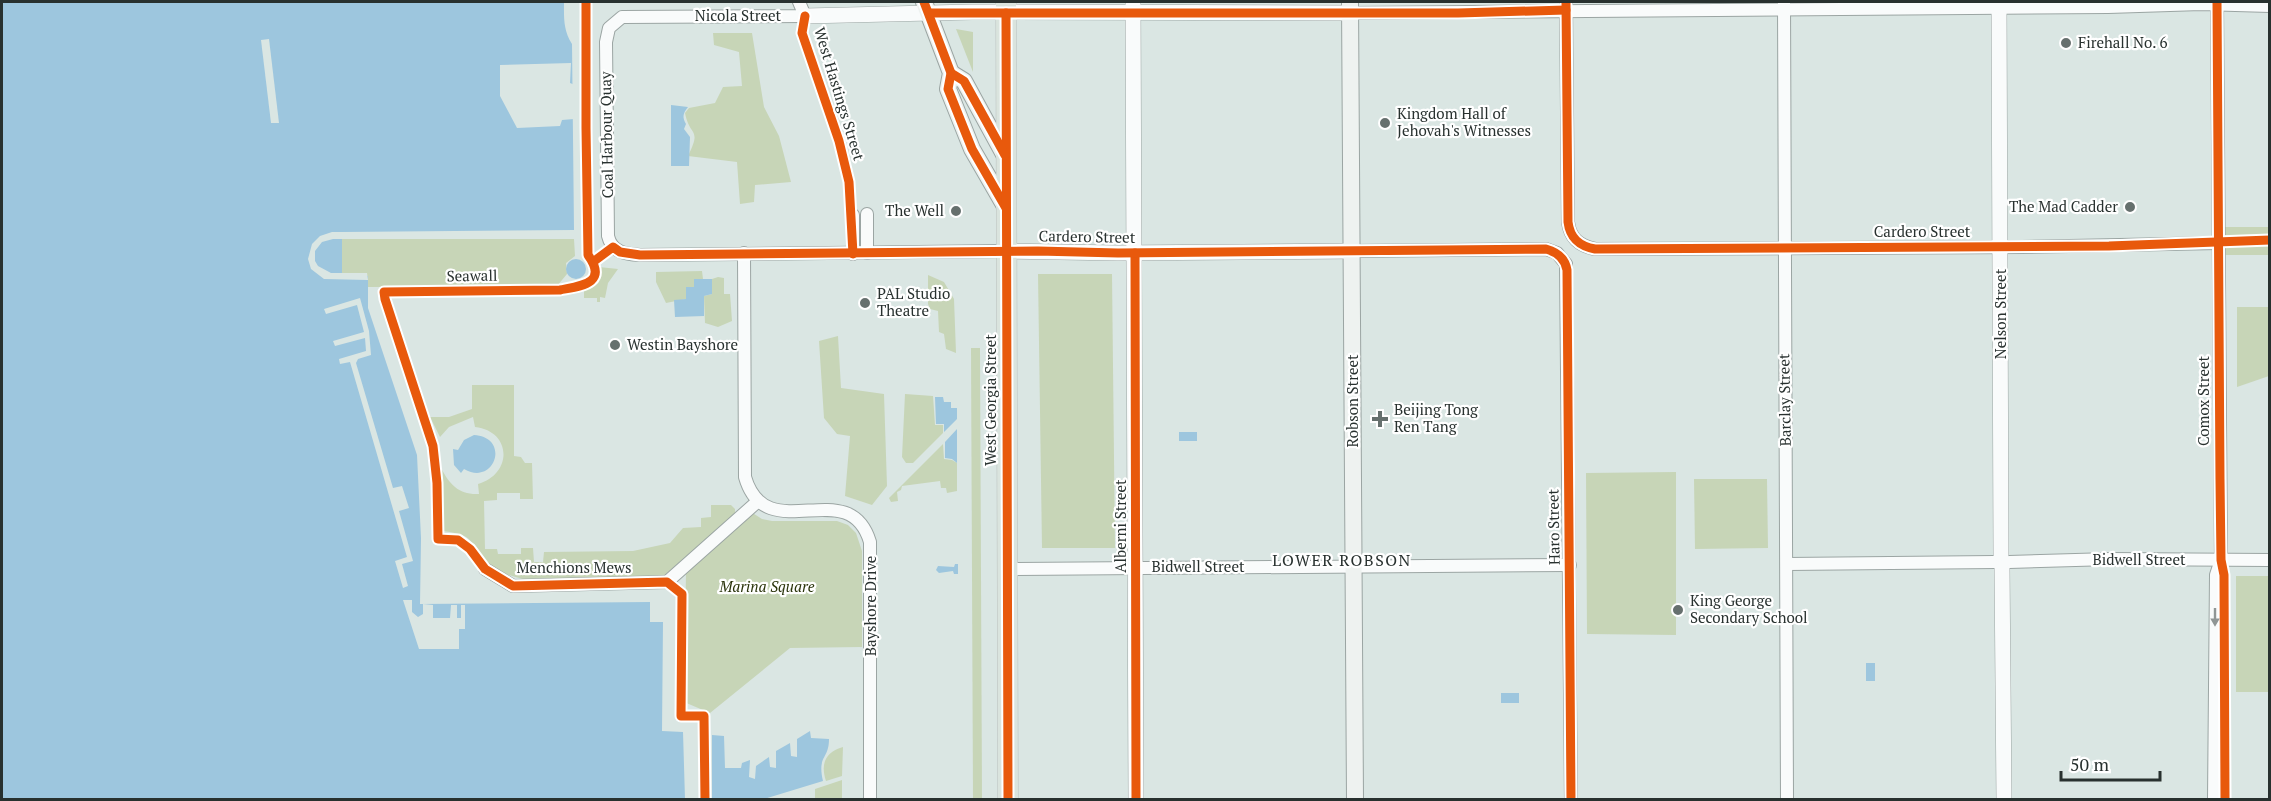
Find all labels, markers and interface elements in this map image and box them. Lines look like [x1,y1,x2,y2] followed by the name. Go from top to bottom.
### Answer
[695,5,782,25] street label: Nicola Street
[810,25,870,163] street label: West Hastings Street
[2078,32,2168,52] place label: Firehall No. 6
[2059,36,2073,50] marker: Firehall No. 6
[595,71,617,199] street label: Coal Harbour Quay
[1397,103,1531,140] place label: Kingdom Hall of Jehovah's Witnesses
[1378,116,1392,130] marker: Kingdom Hall of Jehovah's Witnesses
[2009,196,2118,216] place label: The Mad Cadder
[885,200,944,220] place label: The Well
[2123,200,2137,214] marker: The Mad Cadder
[949,204,963,218] marker: The Well
[1874,221,1971,241] street label: Cardero Street
[1039,225,1136,247] street label: Cardero Street
[446,265,497,285] street label: Seawall
[1990,268,2010,359] street label: Nelson Street
[877,283,950,320] place label: PAL Studio Theatre
[858,296,872,310] marker: PAL Studio Theatre
[627,334,738,354] place label: Westin Bayshore
[980,334,1000,466] street label: West Georgia Street
[608,338,622,352] marker: Westin Bayshore
[1773,353,1795,447] street label: Barclay Street
[1342,354,1362,448] street label: Robson Street
[2193,356,2213,446] street label: Comox Street
[1394,399,1479,436] place label: Beijing Tong Ren Tang
[1371,410,1389,428] marker: Beijing Tong Ren Tang
[1110,479,1130,573] street label: Alberni Street
[1542,488,1564,565] street label: Haro Street
[1272,549,1412,571] district label: LOWER ROBSON
[2092,549,2186,569] street label: Bidwell Street
[860,556,880,656] street label: Bayshore Drive
[1151,556,1245,576] street label: Bidwell Street
[516,557,632,577] street label: Menchions Mews
[718,576,815,596] park label: Marina Square
[1690,590,1808,627] place label: King George Secondary School
[1671,603,1685,617] marker: King George Secondary School
[2210,608,2220,627] one-way arrow
[2061,744,2160,782] scale bar
[2070,752,2110,776] text: 50 m

